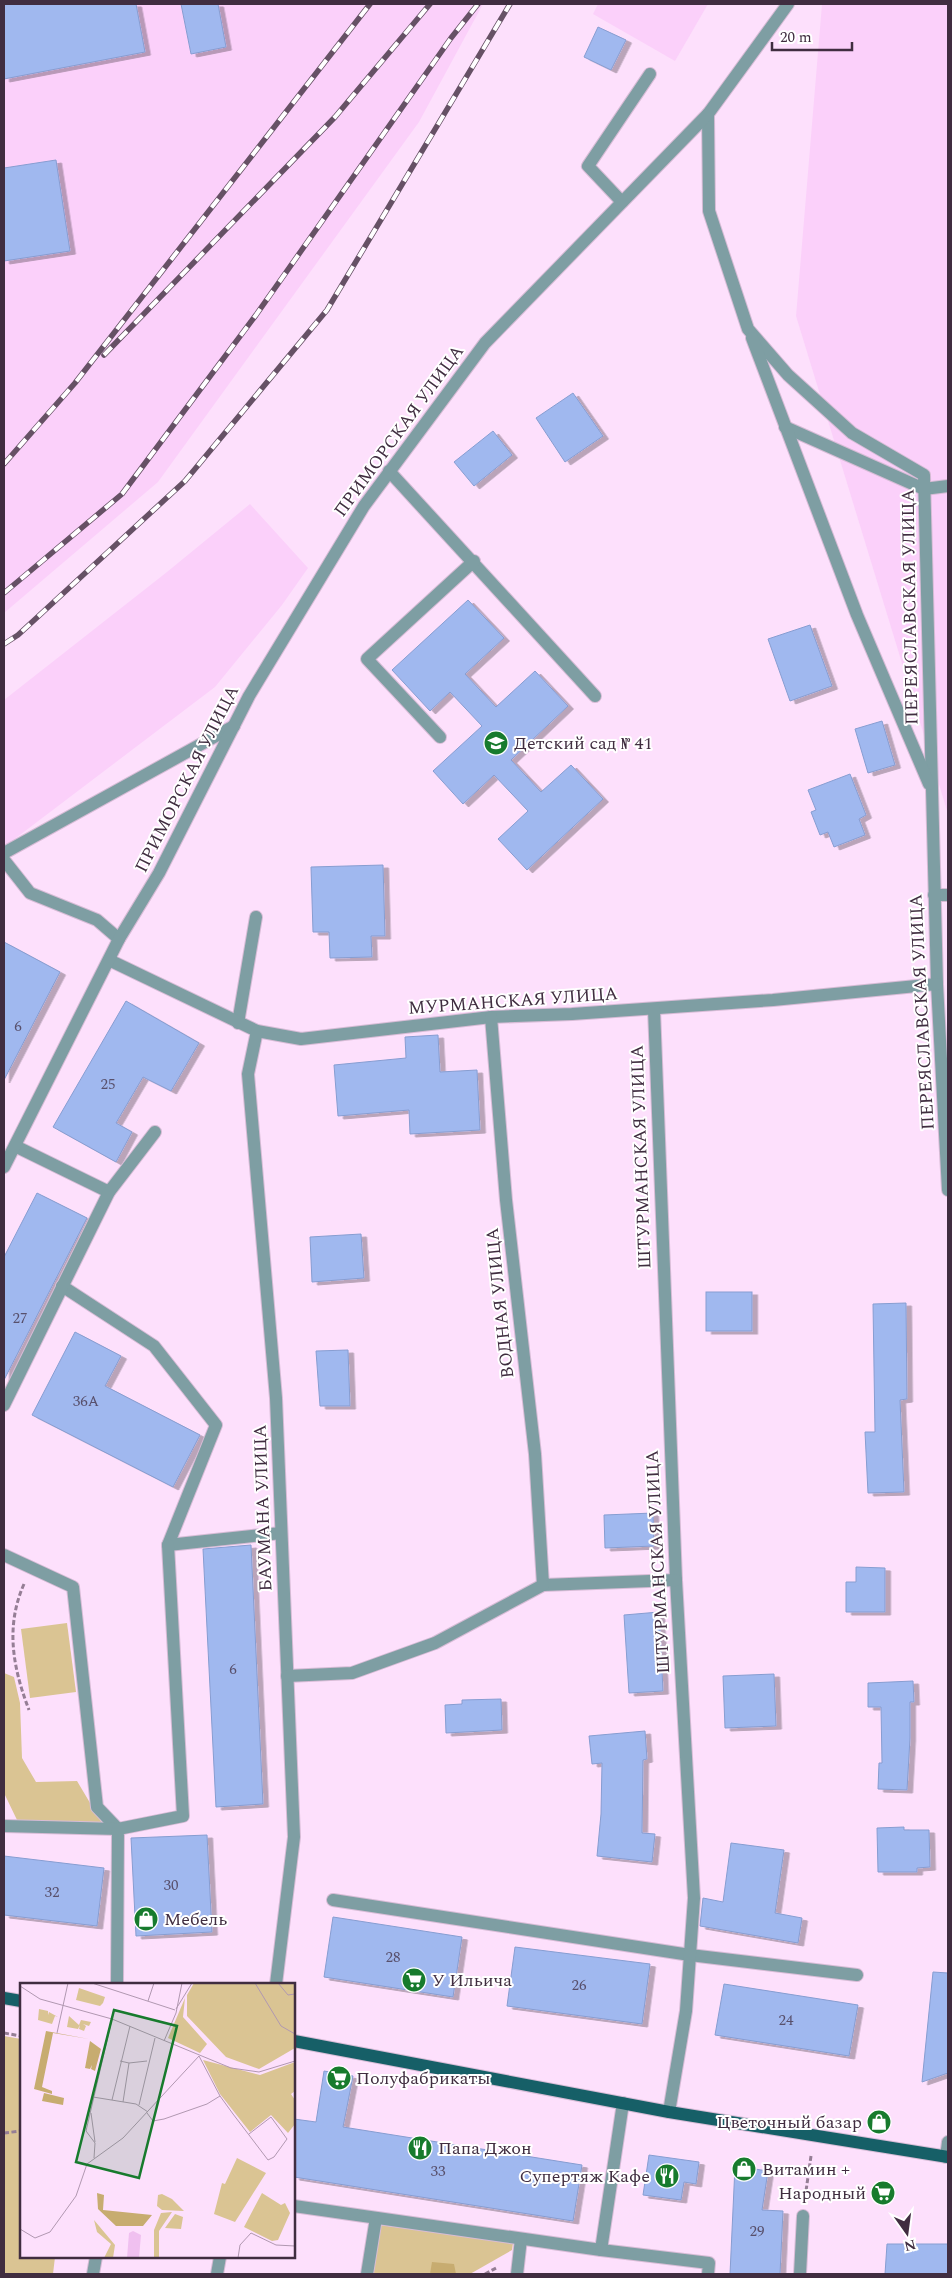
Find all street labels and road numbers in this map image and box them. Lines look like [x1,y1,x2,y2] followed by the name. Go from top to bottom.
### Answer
[327,339,471,523] street label: ПРИМОРСКАЯ УЛИЦА
[894,489,926,725] street label: ПЕРЕЯСЛАВСКАЯ УЛИЦА
[128,681,246,877] street label: ПРИМОРСКАЯ УЛИЦА
[902,893,942,1131] street label: ПЕРЕЯСЛАВСКАЯ УЛИЦА
[407,980,619,1022] street label: МУРМАНСКАЯ УЛИЦА
[624,1045,658,1269] street label: ШТУРМАНСКАЯ УЛИЦА
[479,1226,521,1380] street label: ВОДНАЯ УЛИЦА
[247,1424,279,1592] street label: БАУМАНА УЛИЦА
[639,1449,677,1675] street label: ШТУРМАНСКАЯ УЛИЦА

